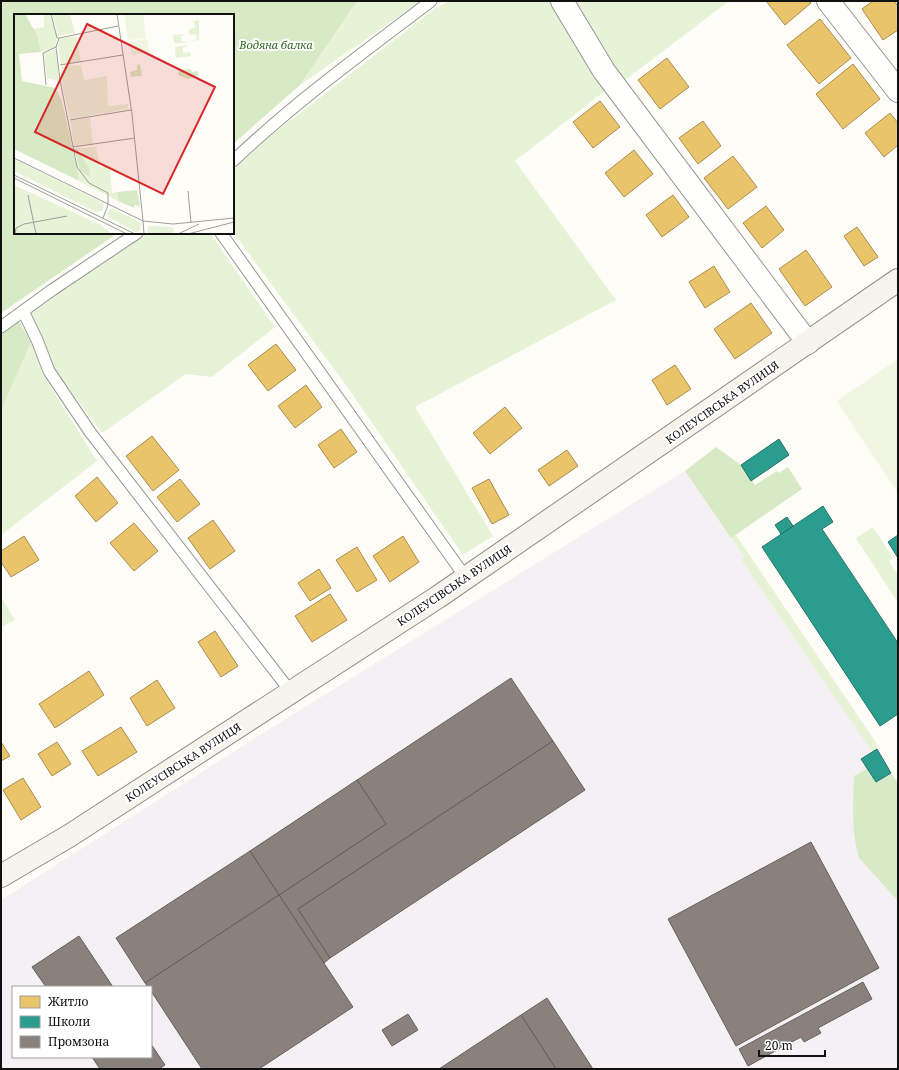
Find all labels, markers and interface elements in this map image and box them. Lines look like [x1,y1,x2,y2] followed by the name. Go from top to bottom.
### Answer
[14,14,234,234] inset map
[238,37,314,52] park label: Водяна балка
[662,357,782,447] street label: КОЛЕУСІВСЬКА ВУЛИЦЯ
[394,541,514,629] street label: КОЛЕУСІВСЬКА ВУЛИЦЯ
[122,719,244,805] street label: КОЛЕУСІВСЬКА ВУЛИЦЯ
[12,986,152,1058] legend
[47,993,89,1010] text: Житло
[48,1013,90,1030] text: Школи
[759,1032,825,1058] scale bar
[48,1033,110,1050] text: Промзона
[765,1037,793,1054] text: 20 m

